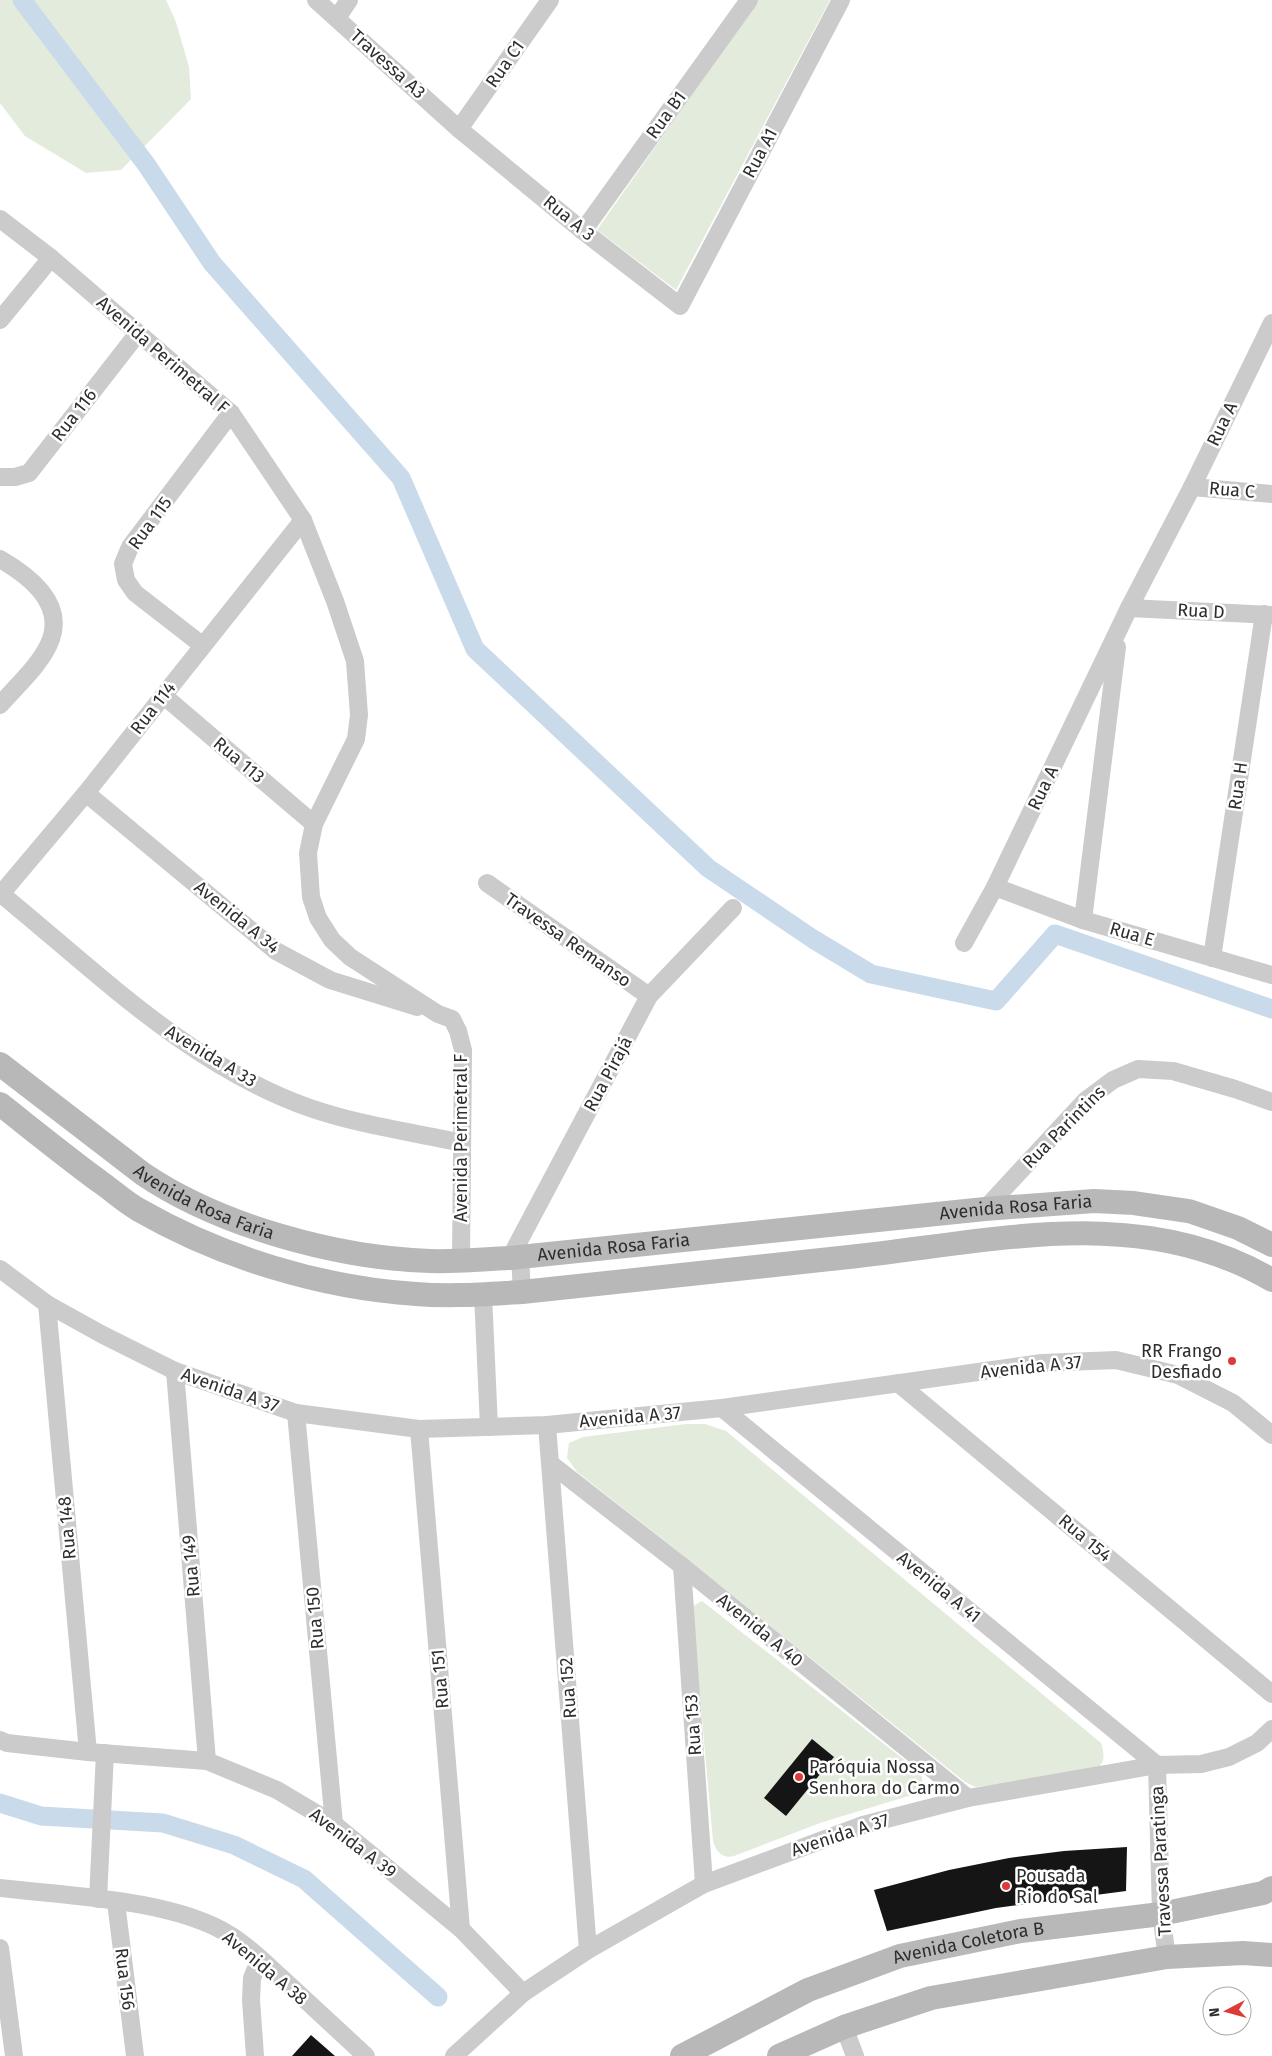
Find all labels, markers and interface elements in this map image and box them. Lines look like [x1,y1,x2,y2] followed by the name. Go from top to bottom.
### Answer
[346,25,430,103] street label: Travessa A3
[481,36,529,92] street label: Rua C1
[641,87,691,143] street label: Rua B1
[738,124,782,182] street label: Rua A1
[539,191,599,245] street label: Rua A 3
[92,292,234,419] street label: Avenida Perimetral F
[47,384,101,446] street label: Rua 116
[1202,398,1242,450] street label: Rua A
[1208,477,1256,503] street label: Rua C
[123,492,177,554] street label: Rua 115
[1177,599,1225,623] street label: Rua D
[126,677,181,739] street label: Rua 114
[209,732,269,788] street label: Rua 113
[1224,761,1252,811] street label: Rua H
[1023,762,1063,814] street label: Rua A
[190,876,284,958] street label: Avenida A 34
[501,888,635,992] street label: Travessa Remanso
[1107,917,1157,951] street label: Rua E
[161,1020,261,1092] street label: Avenida A 33
[579,1033,637,1115] street label: Rua Pirajá
[450,1054,472,1222] street label: Avenida Perimetral F
[1018,1081,1110,1173] street label: Rua Parintins
[129,1160,277,1244] street label: Avenida Rosa Faria
[938,1190,1093,1225] street label: Avenida Rosa Faria
[536,1229,691,1266] street label: Avenida Rosa Faria
[1141,1340,1222,1383] place label: RR Frango Desfiado
[979,1351,1083,1383] street label: Avenida A 37
[1226,1355,1238,1367] marker: RR Frango Desfiado
[178,1363,282,1417] street label: Avenida A 37
[578,1402,682,1432] street label: Avenida A 37
[53,1495,81,1560] street label: Rua 148
[1054,1510,1116,1567] street label: Rua 154
[177,1534,205,1598] street label: Rua 149
[893,1547,985,1627] street label: Avenida A 41
[301,1586,329,1650] street label: Rua 150
[712,1589,808,1671] street label: Avenida A 40
[426,1648,454,1710] street label: Rua 151
[555,1657,581,1719] street label: Rua 152
[680,1694,706,1756] street label: Rua 153
[809,1756,960,1799] place label: Paróquia Nossa Senhora do Carmo
[793,1771,805,1783] marker: Paróquia Nossa Senhora do Carmo
[1146,1785,1176,1937] street label: Travessa Paratinga
[305,1803,401,1883] street label: Avenida A 39
[788,1809,892,1861] street label: Avenida A 37
[1016,1865,1098,1908] place label: Pousada Rio do Sal
[1000,1880,1012,1892] marker: Pousada Rio do Sal
[889,1917,1045,1969] street label: Avenida Coletora B
[218,1926,312,2010] street label: Avenida A 38
[110,1947,140,2011] street label: Rua 156
[1202,1986,1252,2036] north arrow
[1206,2007,1224,2018] text: N

